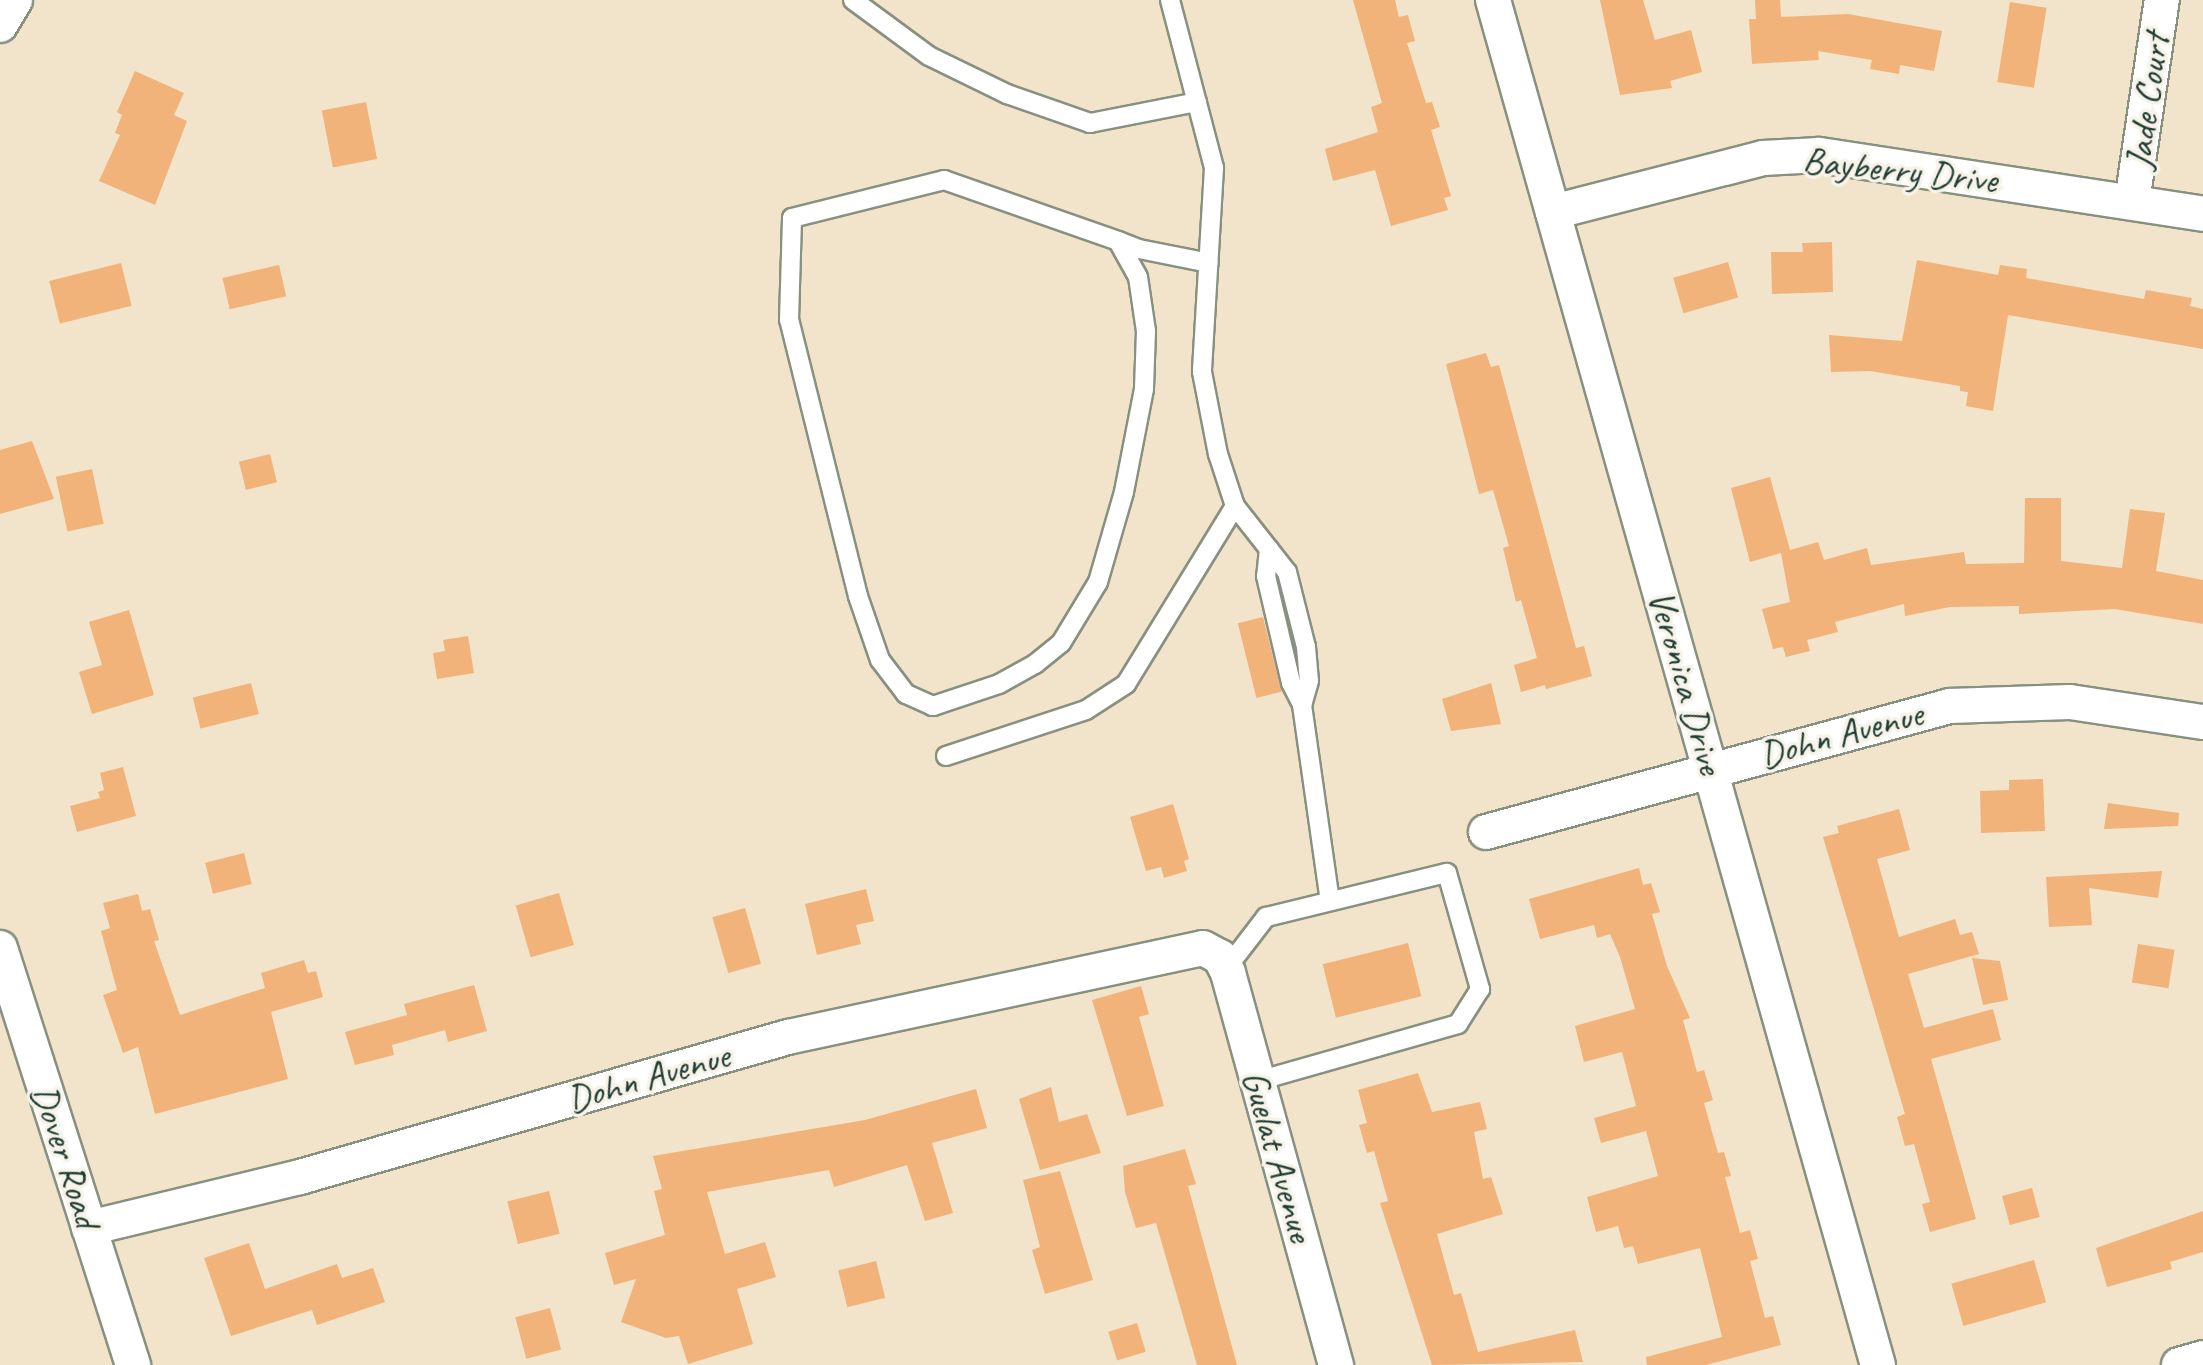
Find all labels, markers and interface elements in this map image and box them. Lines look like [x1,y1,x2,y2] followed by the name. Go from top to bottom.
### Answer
[2115,30,2179,172] street label: Jade Court
[1801,137,1999,203] street label: Bayberry Drive
[1638,585,1734,779] street label: Veronica Drive
[1754,690,1928,778] street label: Dohn Avenue
[561,1032,735,1122] street label: Dohn Avenue
[1232,1065,1324,1247] street label: Guelat Avenue
[22,1079,110,1233] street label: Dover Road

